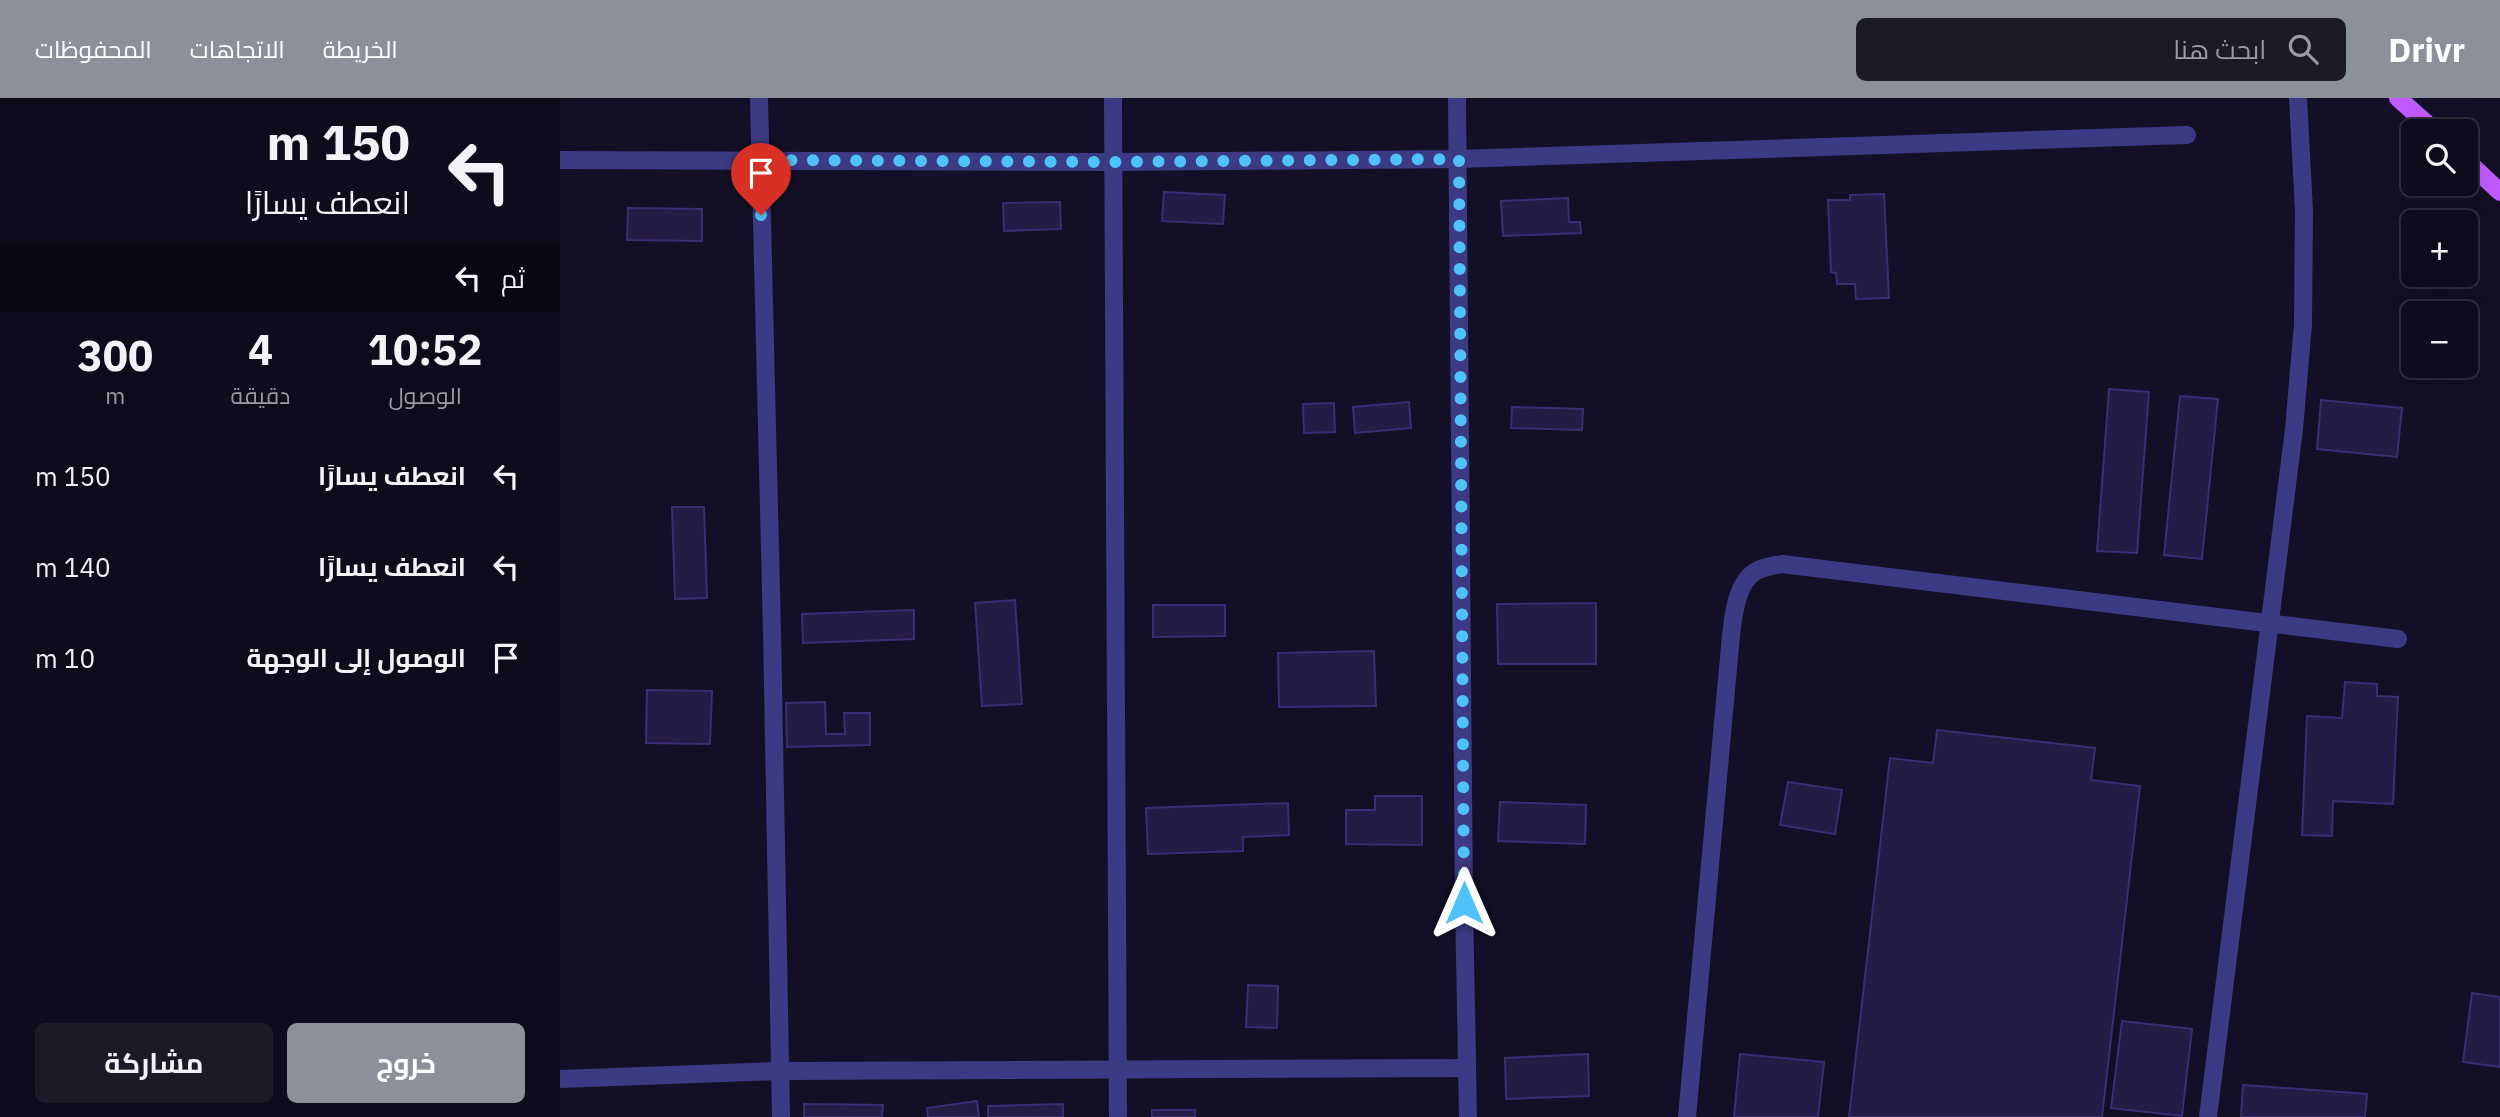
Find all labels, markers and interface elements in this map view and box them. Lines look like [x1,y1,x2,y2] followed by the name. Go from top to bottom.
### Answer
[1856,18,2346,81] search box
[2388,28,2465,71] text: Drivr
[2284,30,2322,68] icon: search
[2173,32,2266,66] text: ابحث هنا
[35,33,152,65] text: المحفوظات
[190,33,285,65] text: الاتجاهات
[323,33,398,65] text: الخريطة
[266,110,410,173] text: 150 m
[2401,119,2478,378] map controls
[2401,119,2478,196] button: search
[434,126,525,217] icon: left
[731,143,791,215] pin
[742,154,780,192] icon: arrive
[245,181,410,223] text: انعطف يسارًا
[2401,210,2478,287] button: +
[449,259,487,297] icon: left
[501,261,525,295] text: ثم
[2401,301,2478,378] button: −
[248,322,273,377] text: 4
[368,322,483,377] text: 10:52
[77,328,153,383] text: 300
[105,380,125,410] text: m
[231,380,290,410] text: دقيقة
[389,380,462,410] text: الوصول
[487,457,525,495] icon: left
[318,458,466,492] text: انعطف يسارًا
[35,459,111,493] text: 150 m
[487,548,525,586] icon: left
[318,549,466,583] text: انعطف يسارًا
[35,550,111,584] text: 140 m
[487,639,525,677] icon: arrive
[247,640,466,674] text: الوصول إلى الوجهة
[35,641,95,675] text: 10 m
[1427,866,1501,940] position arrow
[35,1023,273,1103] button: مشاركة
[287,1023,525,1103] button: خروج

